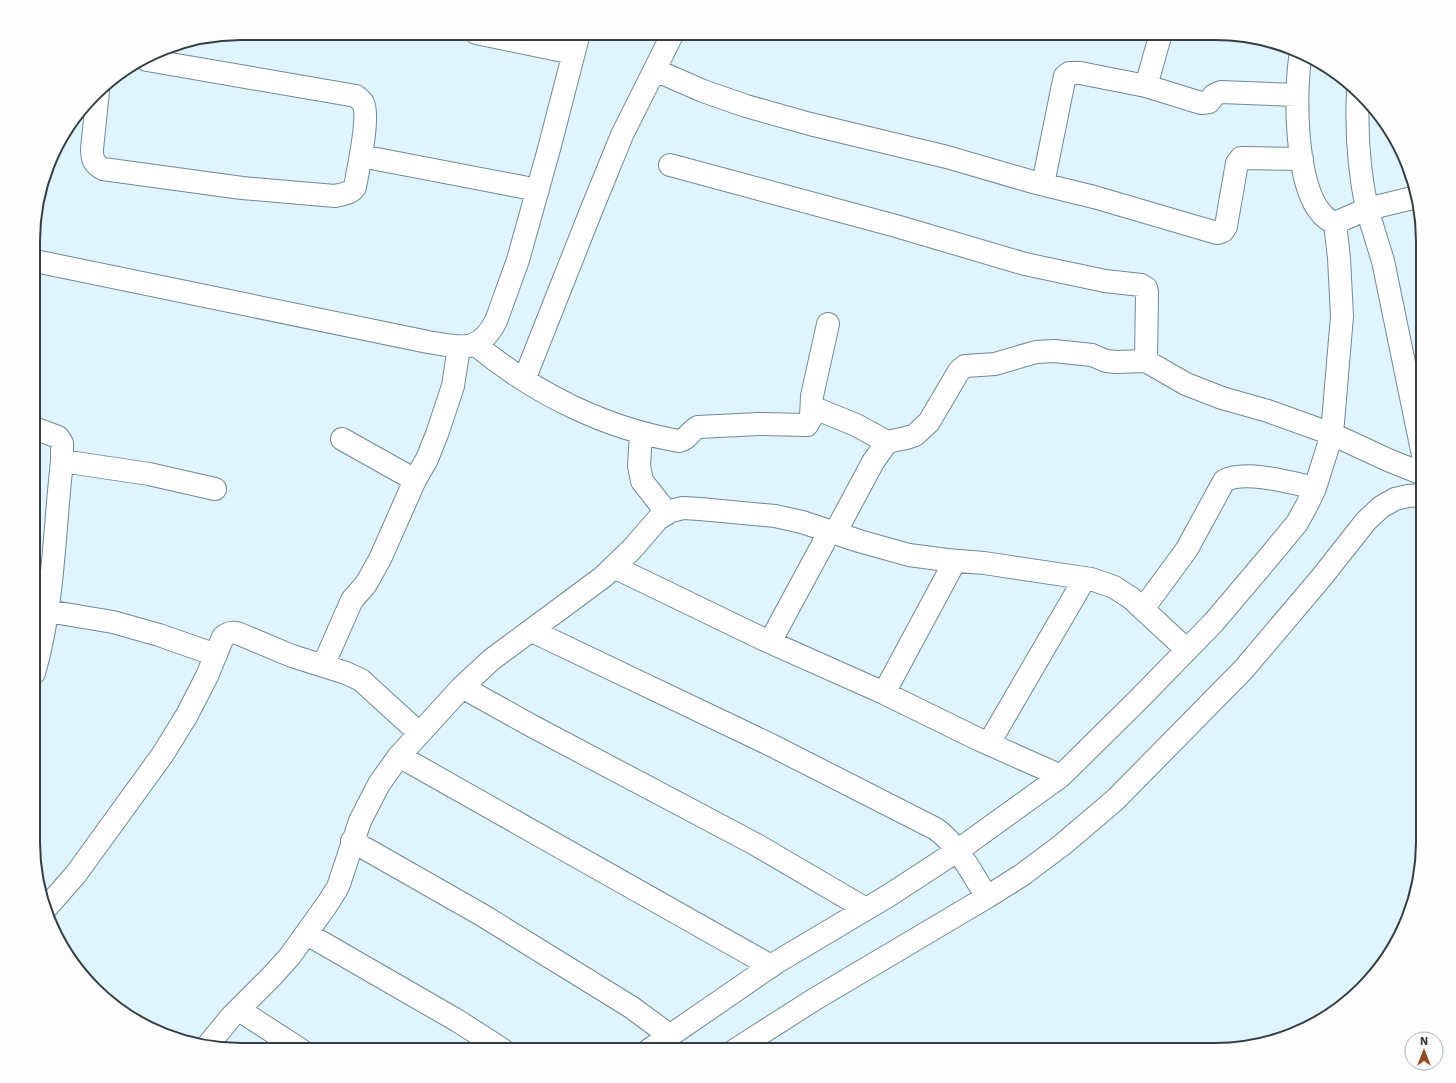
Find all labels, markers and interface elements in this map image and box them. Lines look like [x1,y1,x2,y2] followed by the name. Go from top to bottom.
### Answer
[1404,1031,1444,1071] north arrow
[1420,1035,1428,1048] text: N

